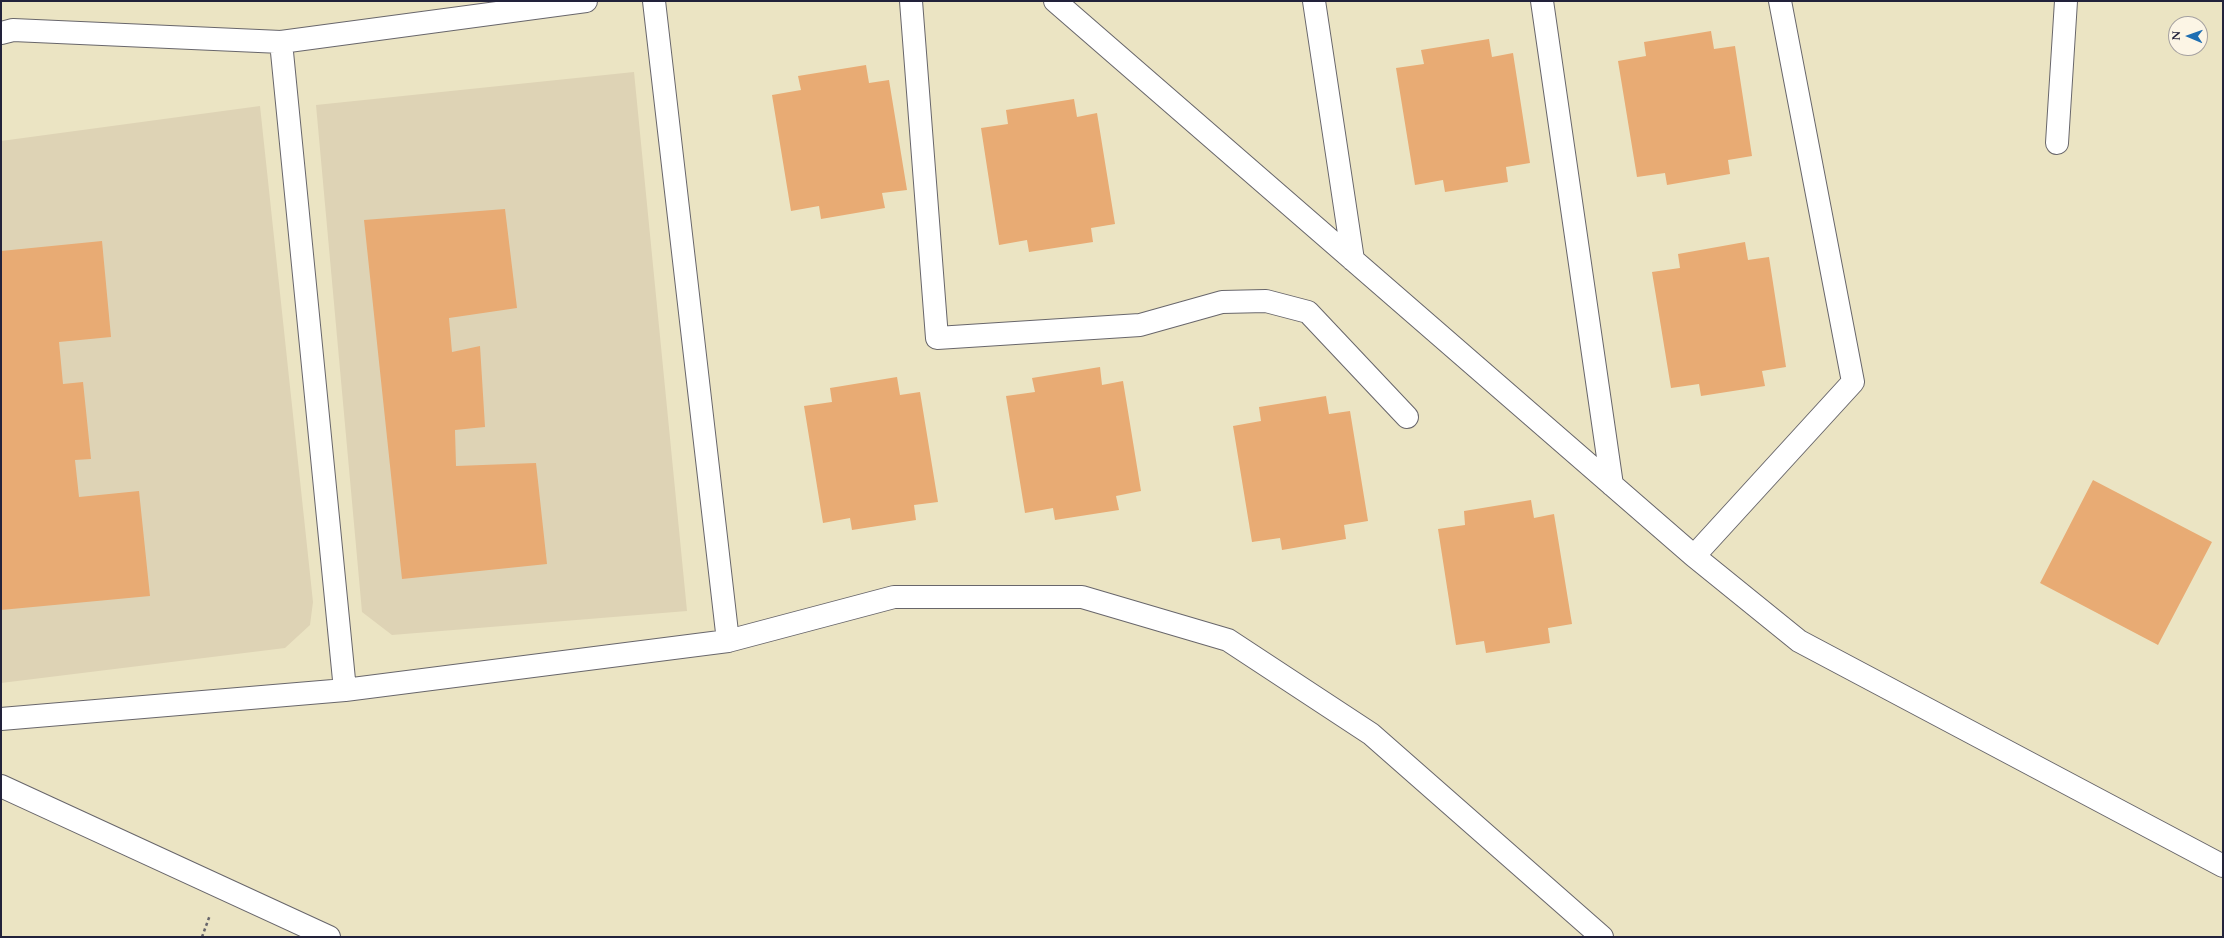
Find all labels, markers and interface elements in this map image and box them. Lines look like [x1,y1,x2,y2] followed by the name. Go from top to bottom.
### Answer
[2168,16,2208,56] north arrow
[2169,31,2184,41] text: N

